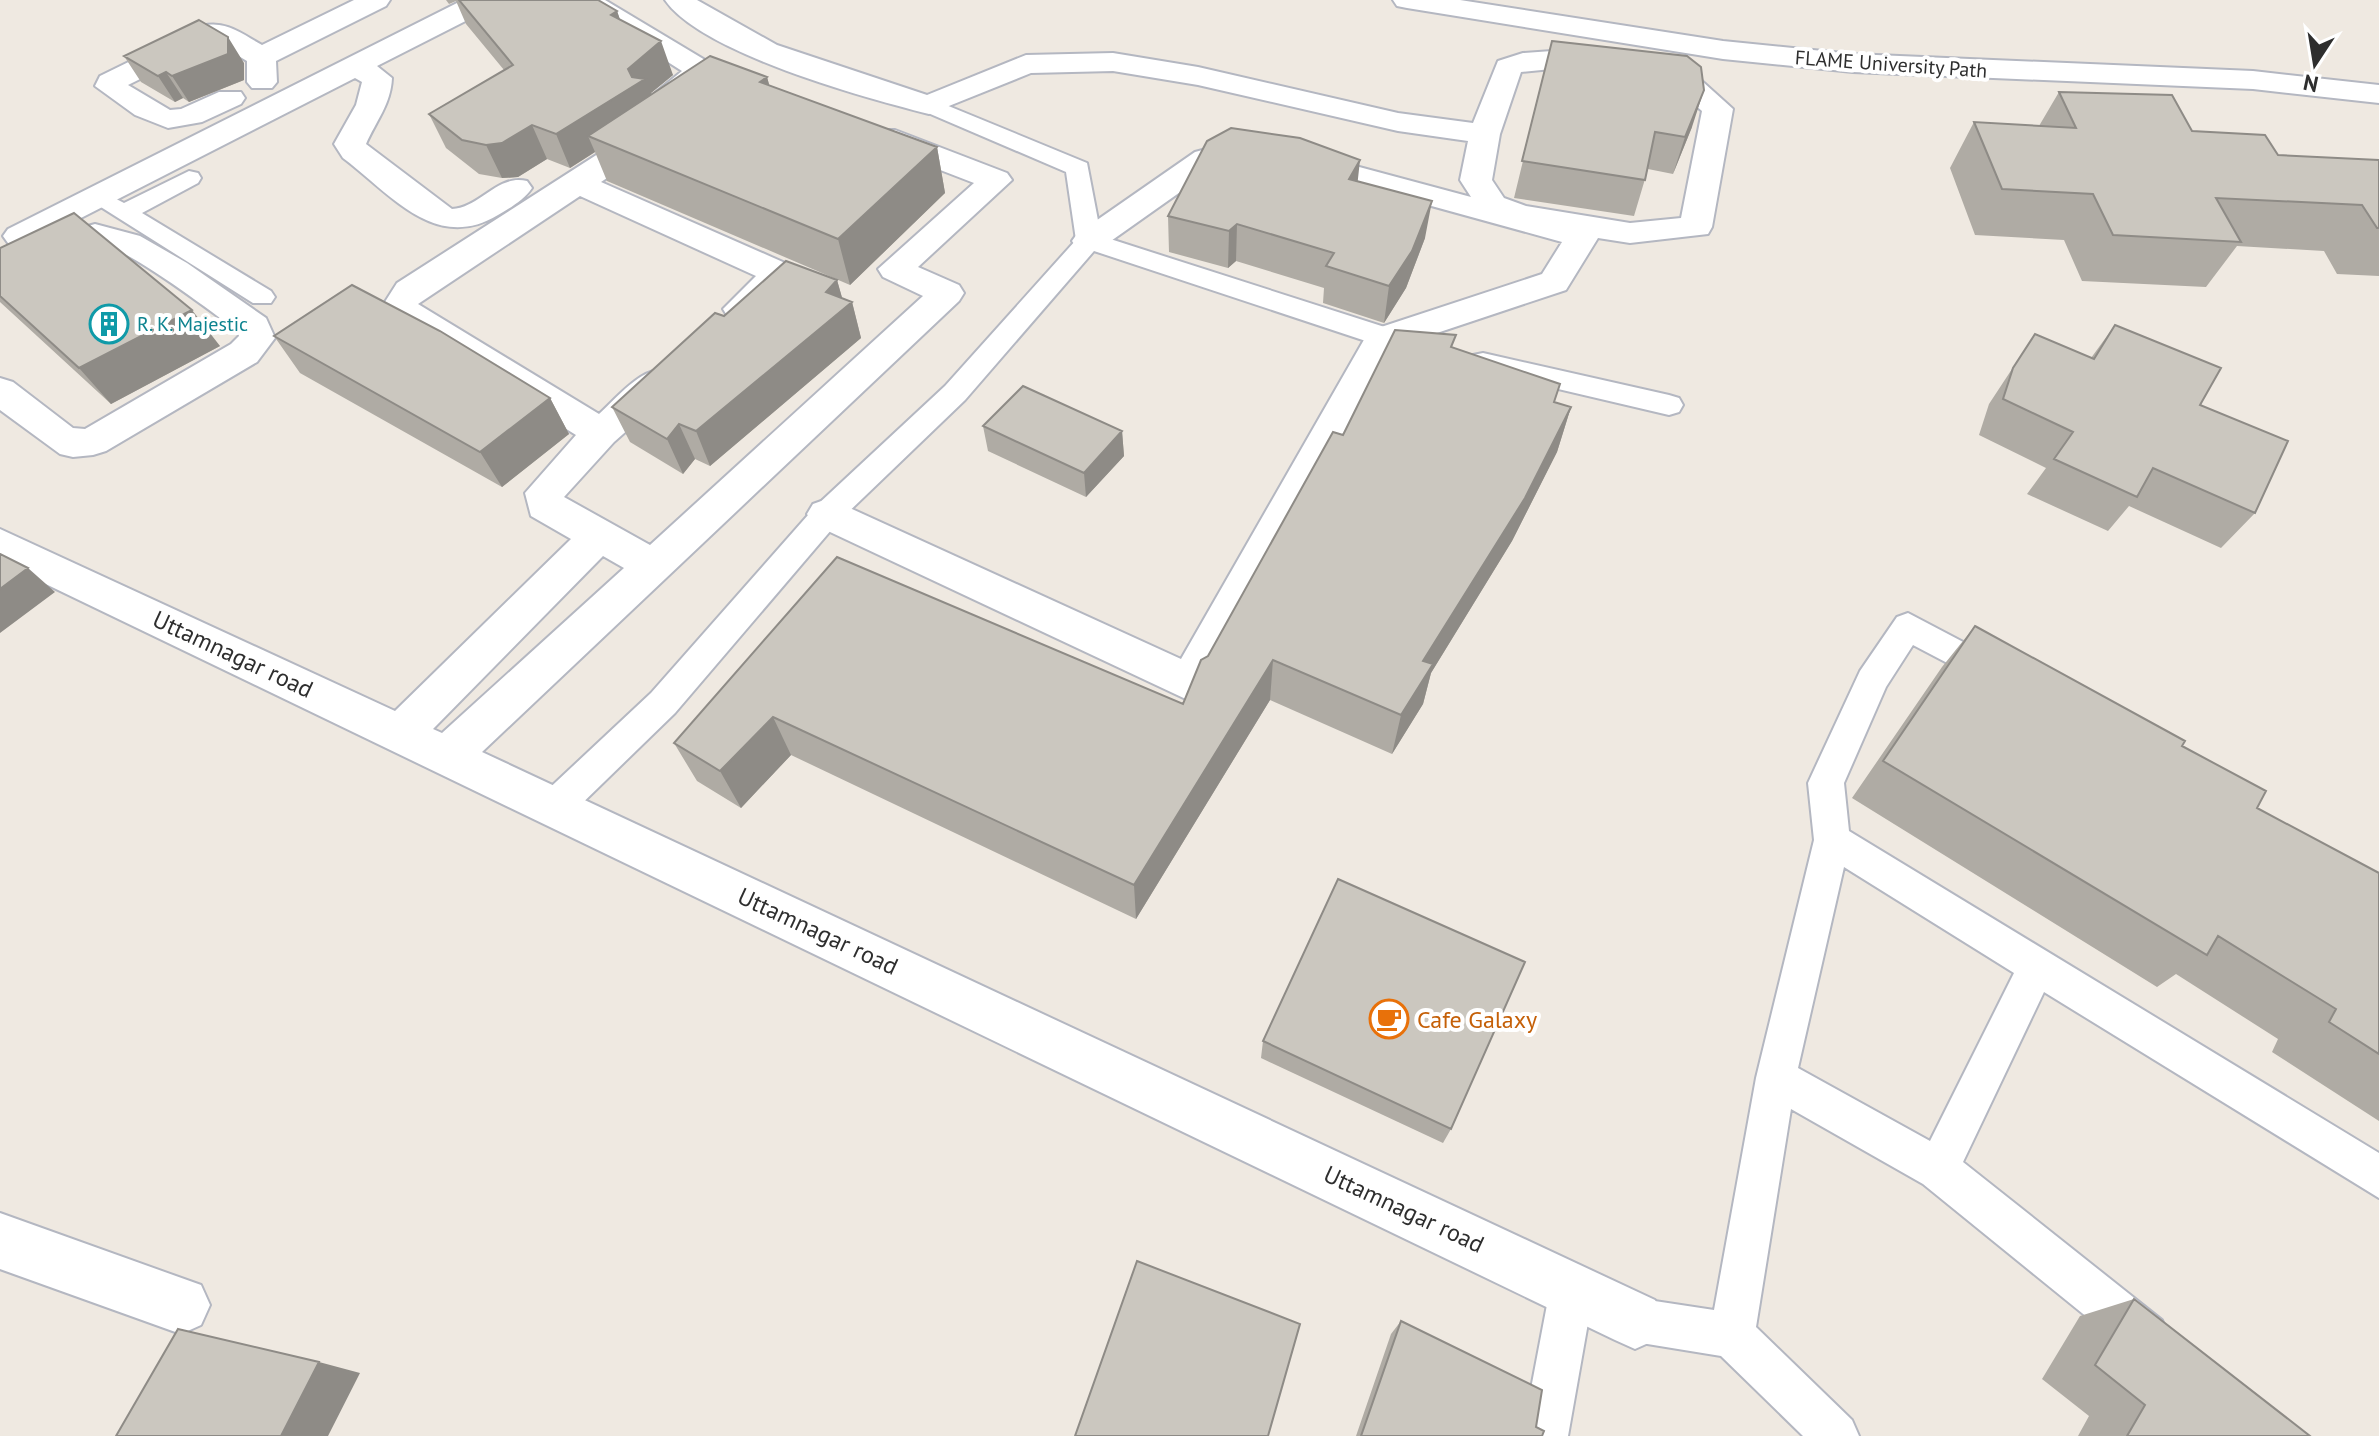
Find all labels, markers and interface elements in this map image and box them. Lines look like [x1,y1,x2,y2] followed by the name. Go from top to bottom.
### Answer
[2275,24,2355,104] north arrow
[1794,44,1988,84] street label: FLAME University Path
[2301,68,2321,99] text: N
[88,303,130,345] building icon: R. K. Majestic
[137,311,248,337] place label: R. K. Majestic
[148,603,318,705] street label: Uttamnagar road
[733,880,903,982] street label: Uttamnagar road
[1368,998,1410,1040] cafe icon: Cafe Galaxy
[1417,1004,1537,1035] place label: Cafe Galaxy
[1319,1158,1489,1260] street label: Uttamnagar road

